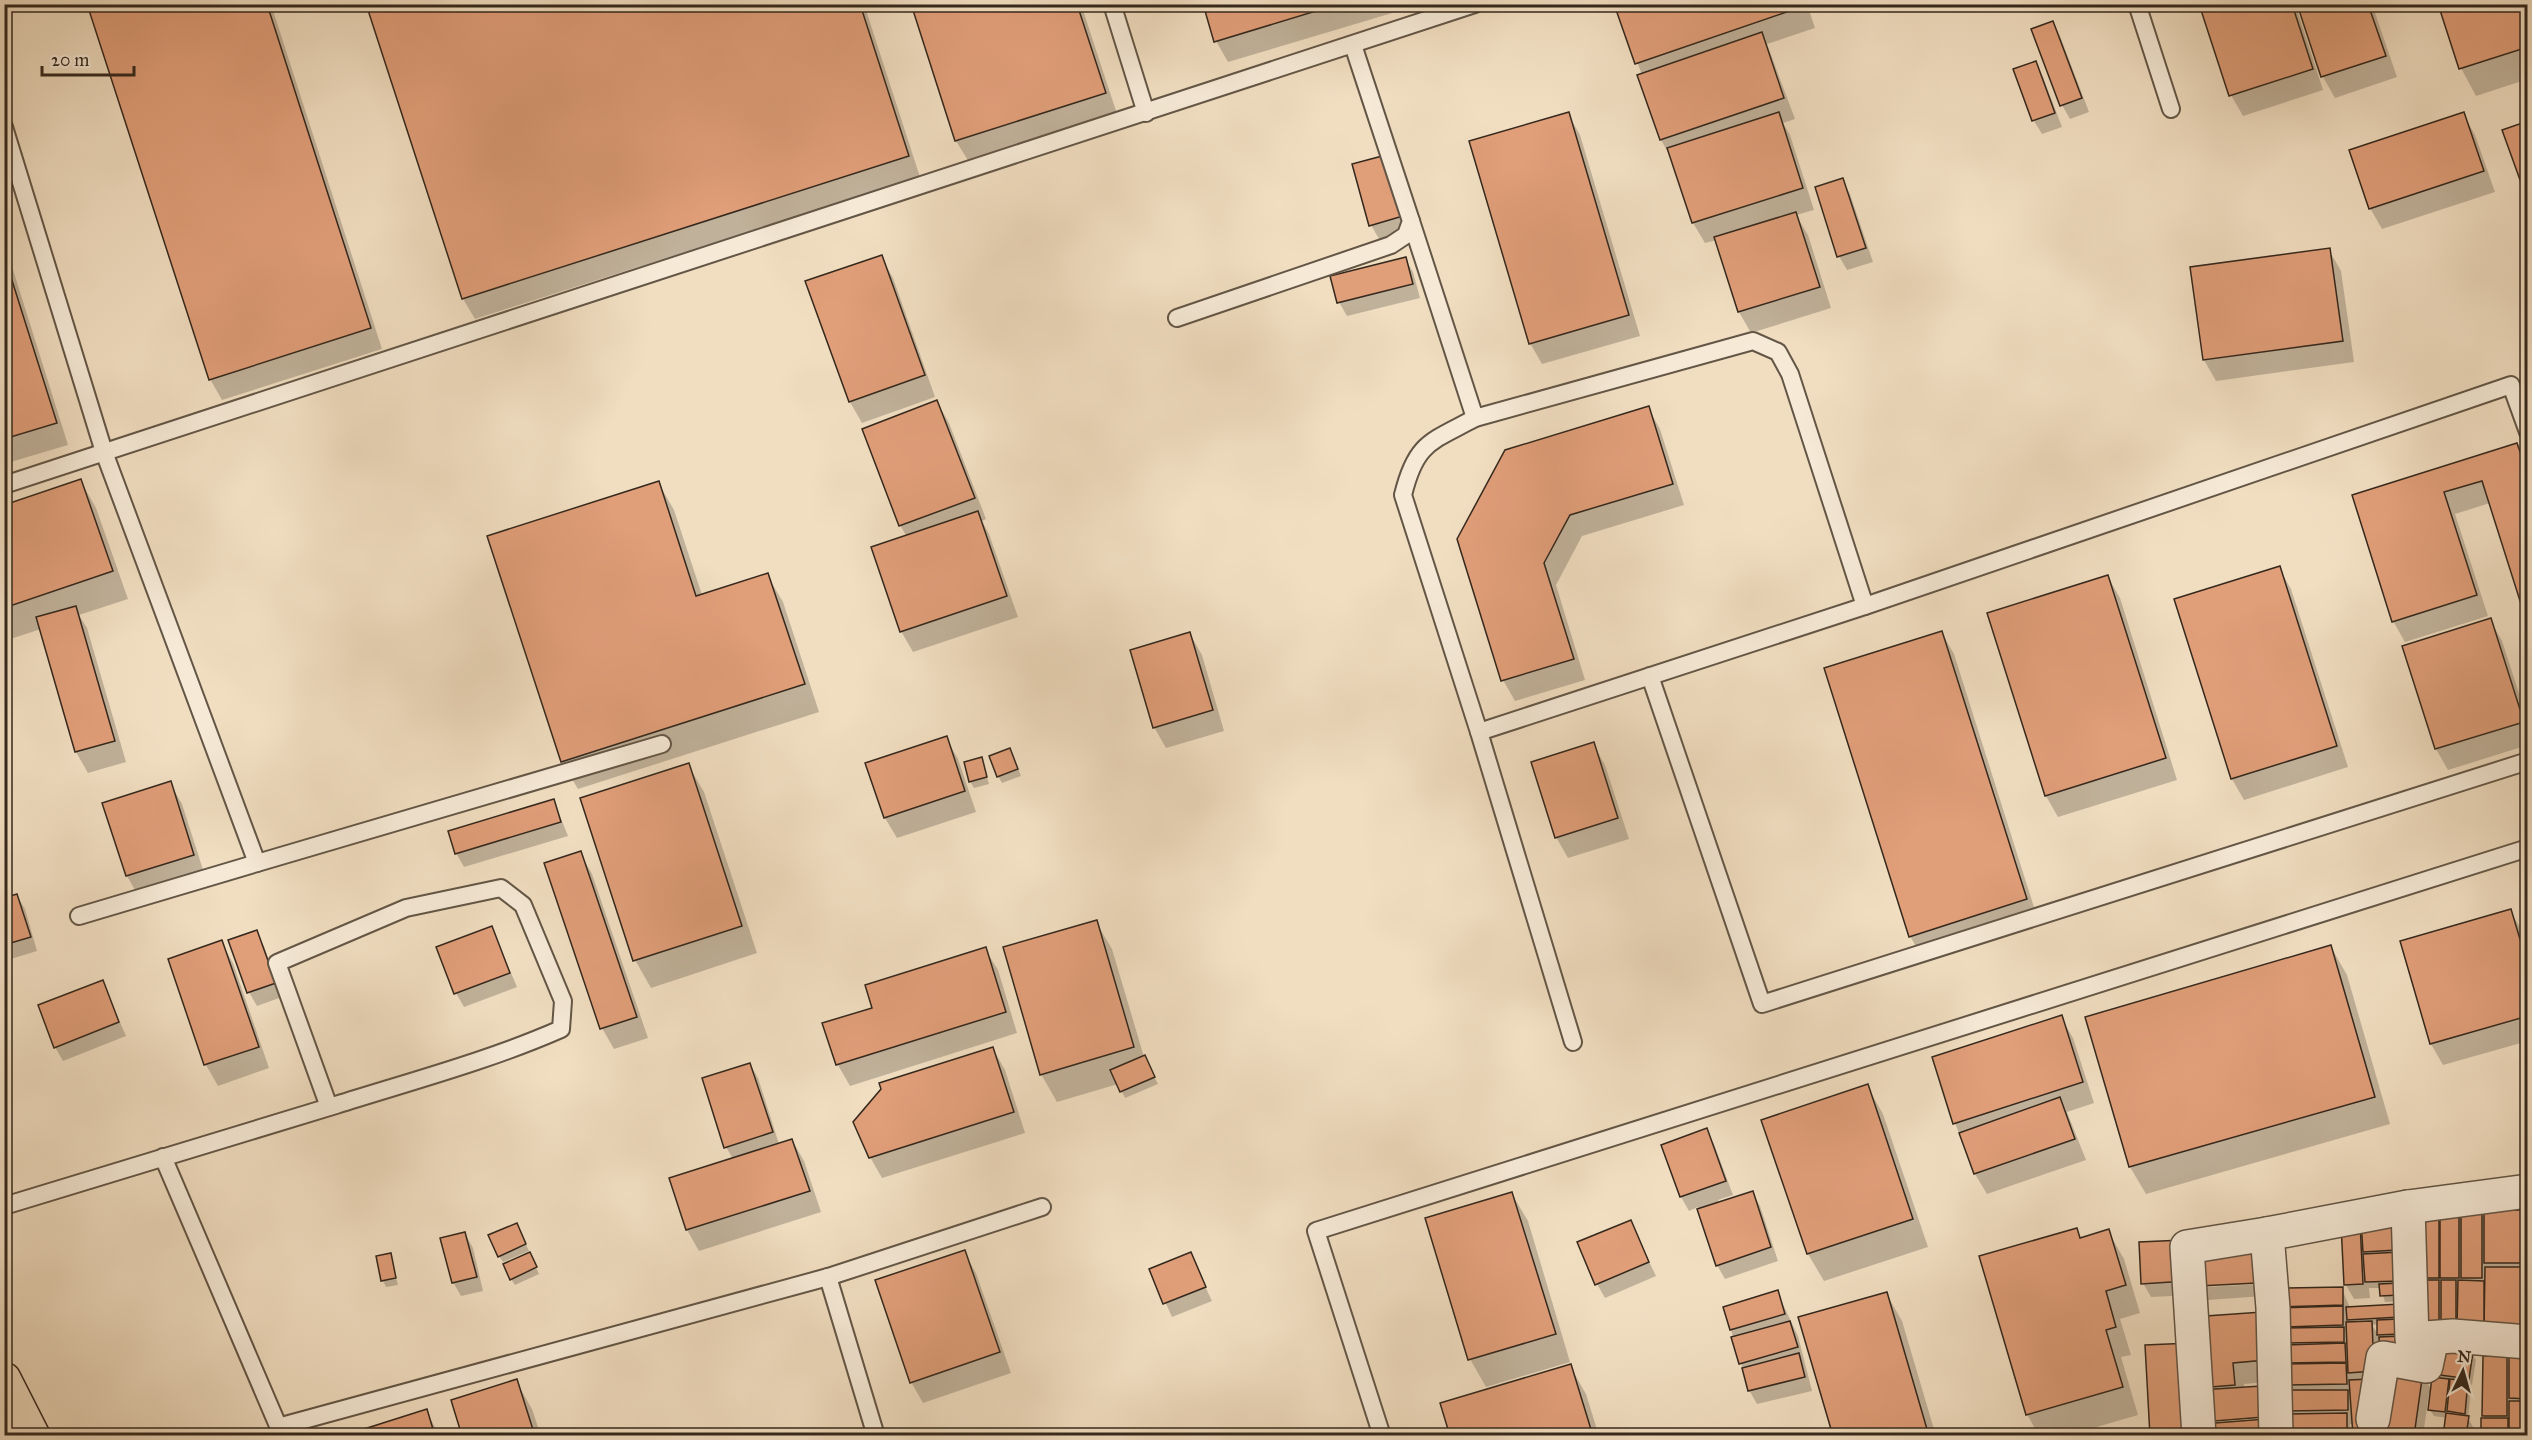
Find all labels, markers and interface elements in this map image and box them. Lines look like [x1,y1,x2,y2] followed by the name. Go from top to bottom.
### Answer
[42,39,134,77] scale bar
[51,49,89,71] text: 20 m
[2433,1341,2493,1401] north arrow
[2457,1346,2472,1367] text: N

